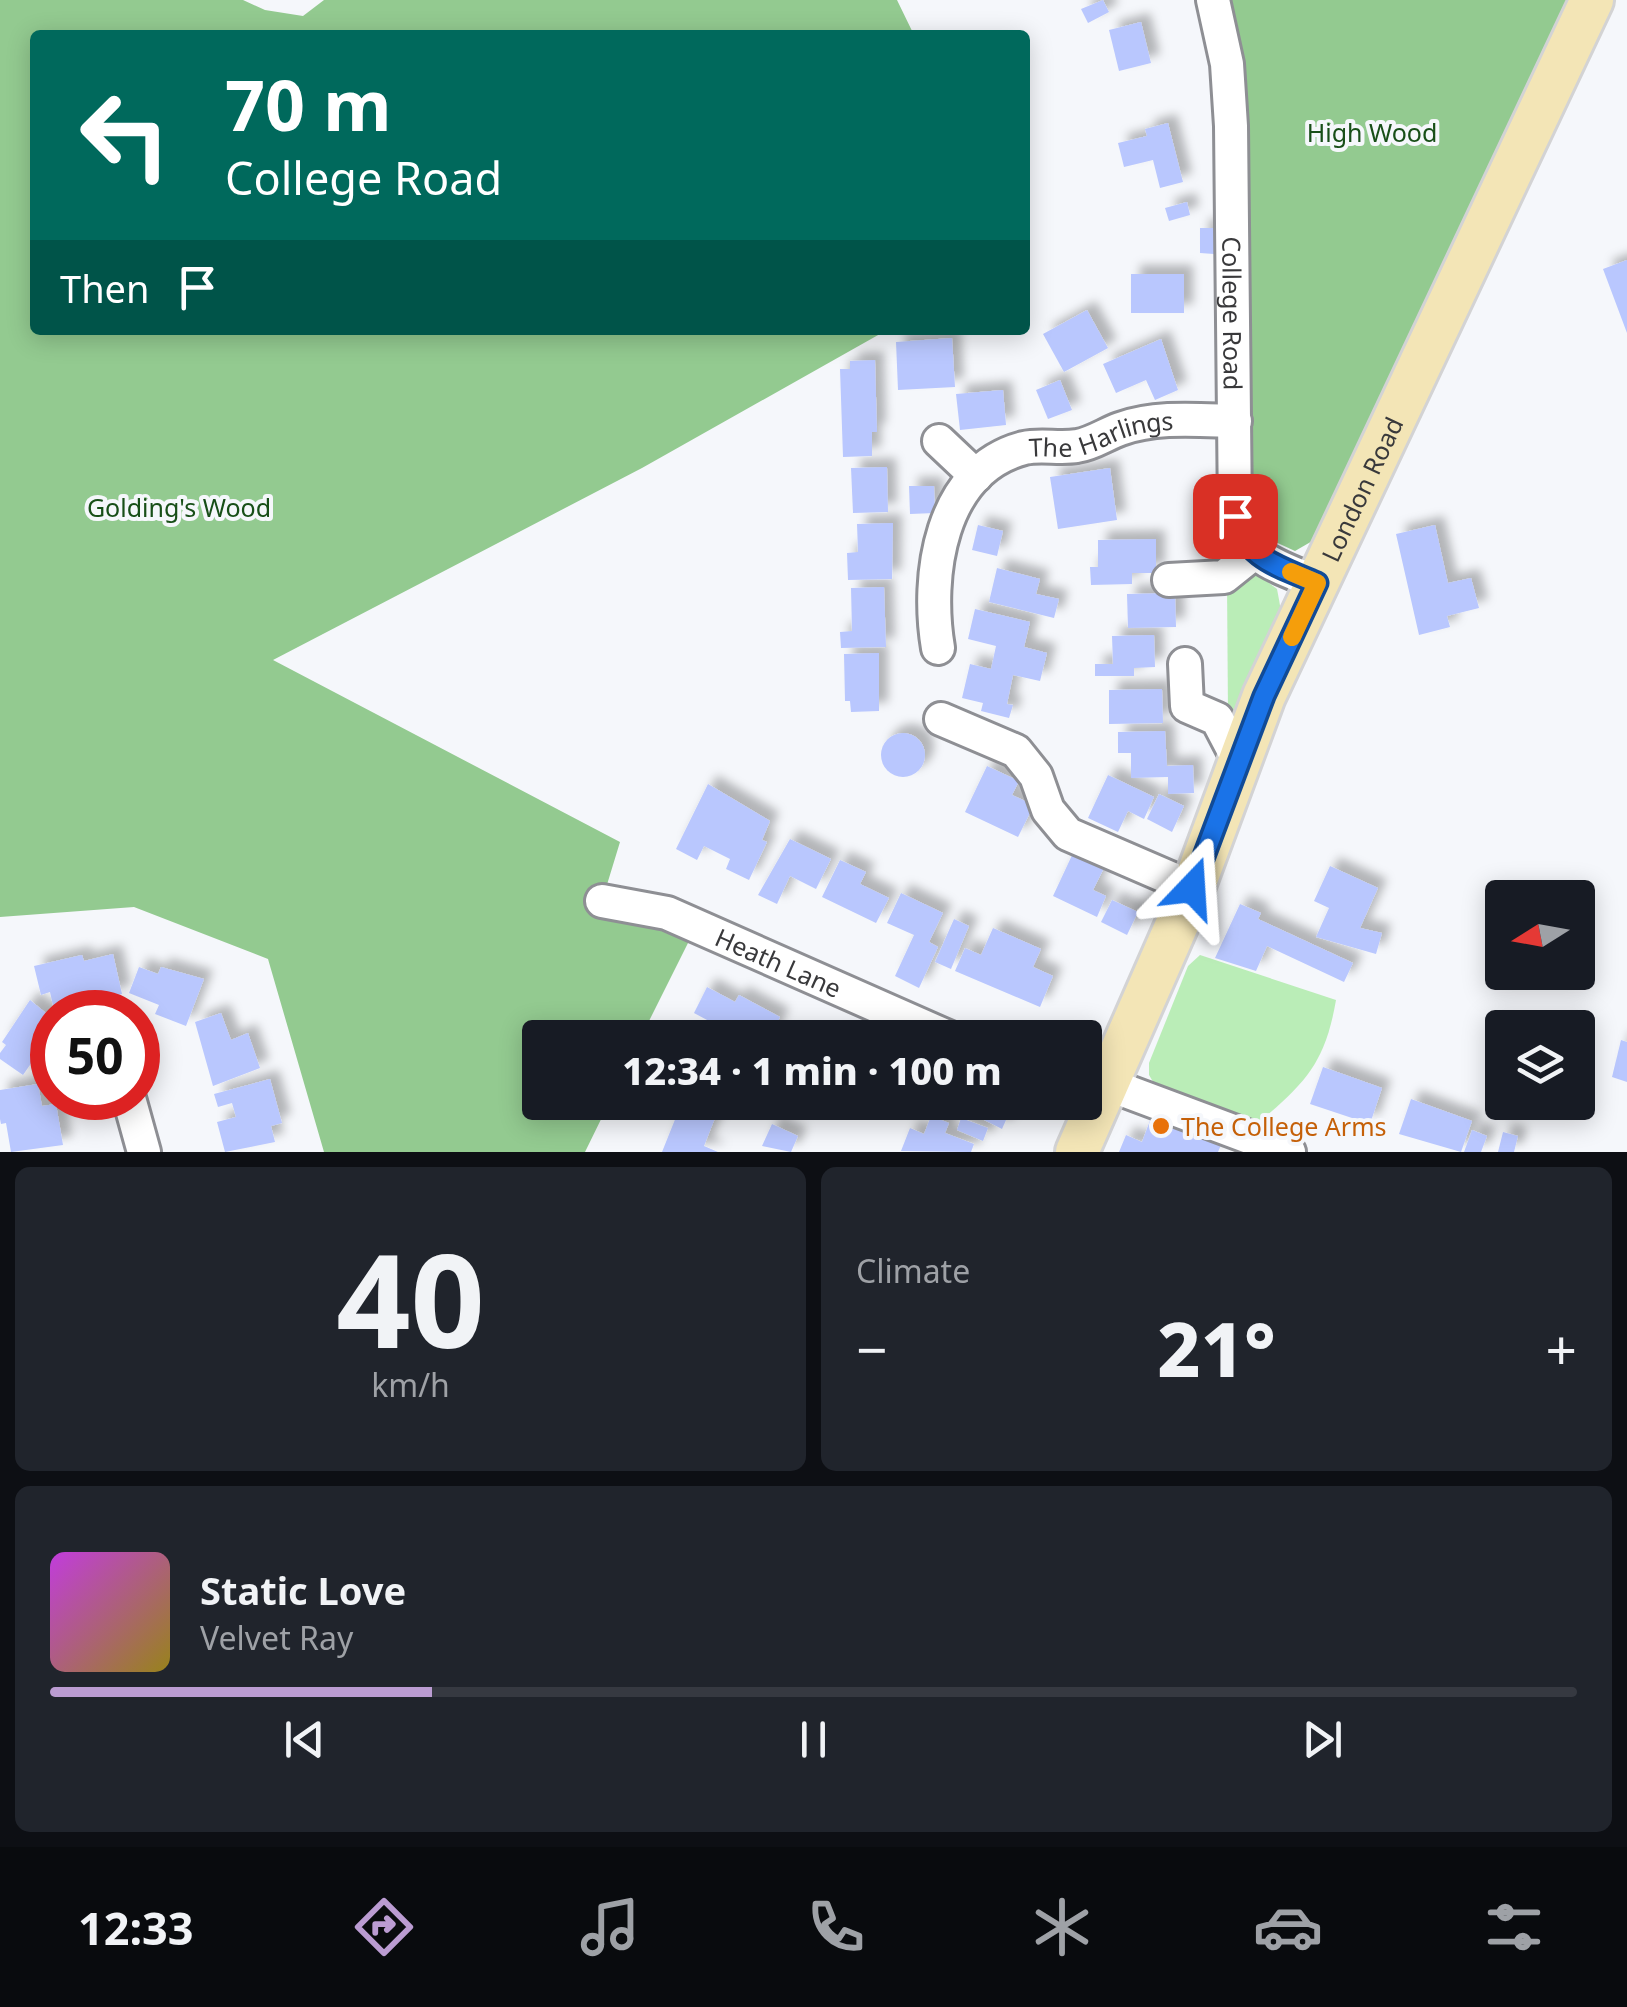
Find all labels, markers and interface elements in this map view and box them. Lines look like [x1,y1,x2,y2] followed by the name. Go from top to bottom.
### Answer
[225,56,392,152] text: 70 m
[60,70,190,200] icon: left
[1307,115,1437,149] park label: High Wood
[225,147,502,208] text: College Road
[1215,236,1251,391] street label: College Road
[170,260,225,315] icon: arrive
[60,262,150,314] text: Then
[1028,403,1174,464] street label: The Harlings
[1313,411,1410,567] street label: London Road
[1193,474,1278,559] pin
[1208,489,1263,544] icon: arrive
[87,490,271,524] park label: Golding's Wood
[1140,836,1244,940] position arrow
[1485,880,1595,990] north arrow
[1485,880,1595,1120] map controls
[710,920,847,1005] street label: Heath Lane
[30,990,160,1120] speed limit sign: 50
[1485,1010,1595,1120] button: layers
[622,1044,1002,1096] text: 12:34 · 1 min · 100 m
[1181,1109,1387,1143] place label: The College Arms
[1150,1115,1172,1137] marker: The College Arms
[336,1209,485,1386] text: 40
[856,1249,970,1292] text: Climate
[1157,1297,1276,1399] text: 21°
[856,1311,887,1386] text: −
[1546,1311,1577,1386] text: +
[371,1363,450,1406] text: km/h
[200,1564,406,1616] text: Static Love
[200,1616,353,1659] text: Velvet Ray
[277,1712,332,1767] icon: previous
[786,1712,841,1767] icon: pause
[1295,1712,1350,1767] icon: next
[349,1892,419,1962] icon: directions
[575,1892,645,1962] icon: music
[801,1892,871,1962] icon: phone
[1027,1892,1097,1962] icon: climate
[1253,1892,1323,1962] icon: car
[1479,1892,1549,1962] icon: filters
[78,1897,194,1958] text: 12:33

